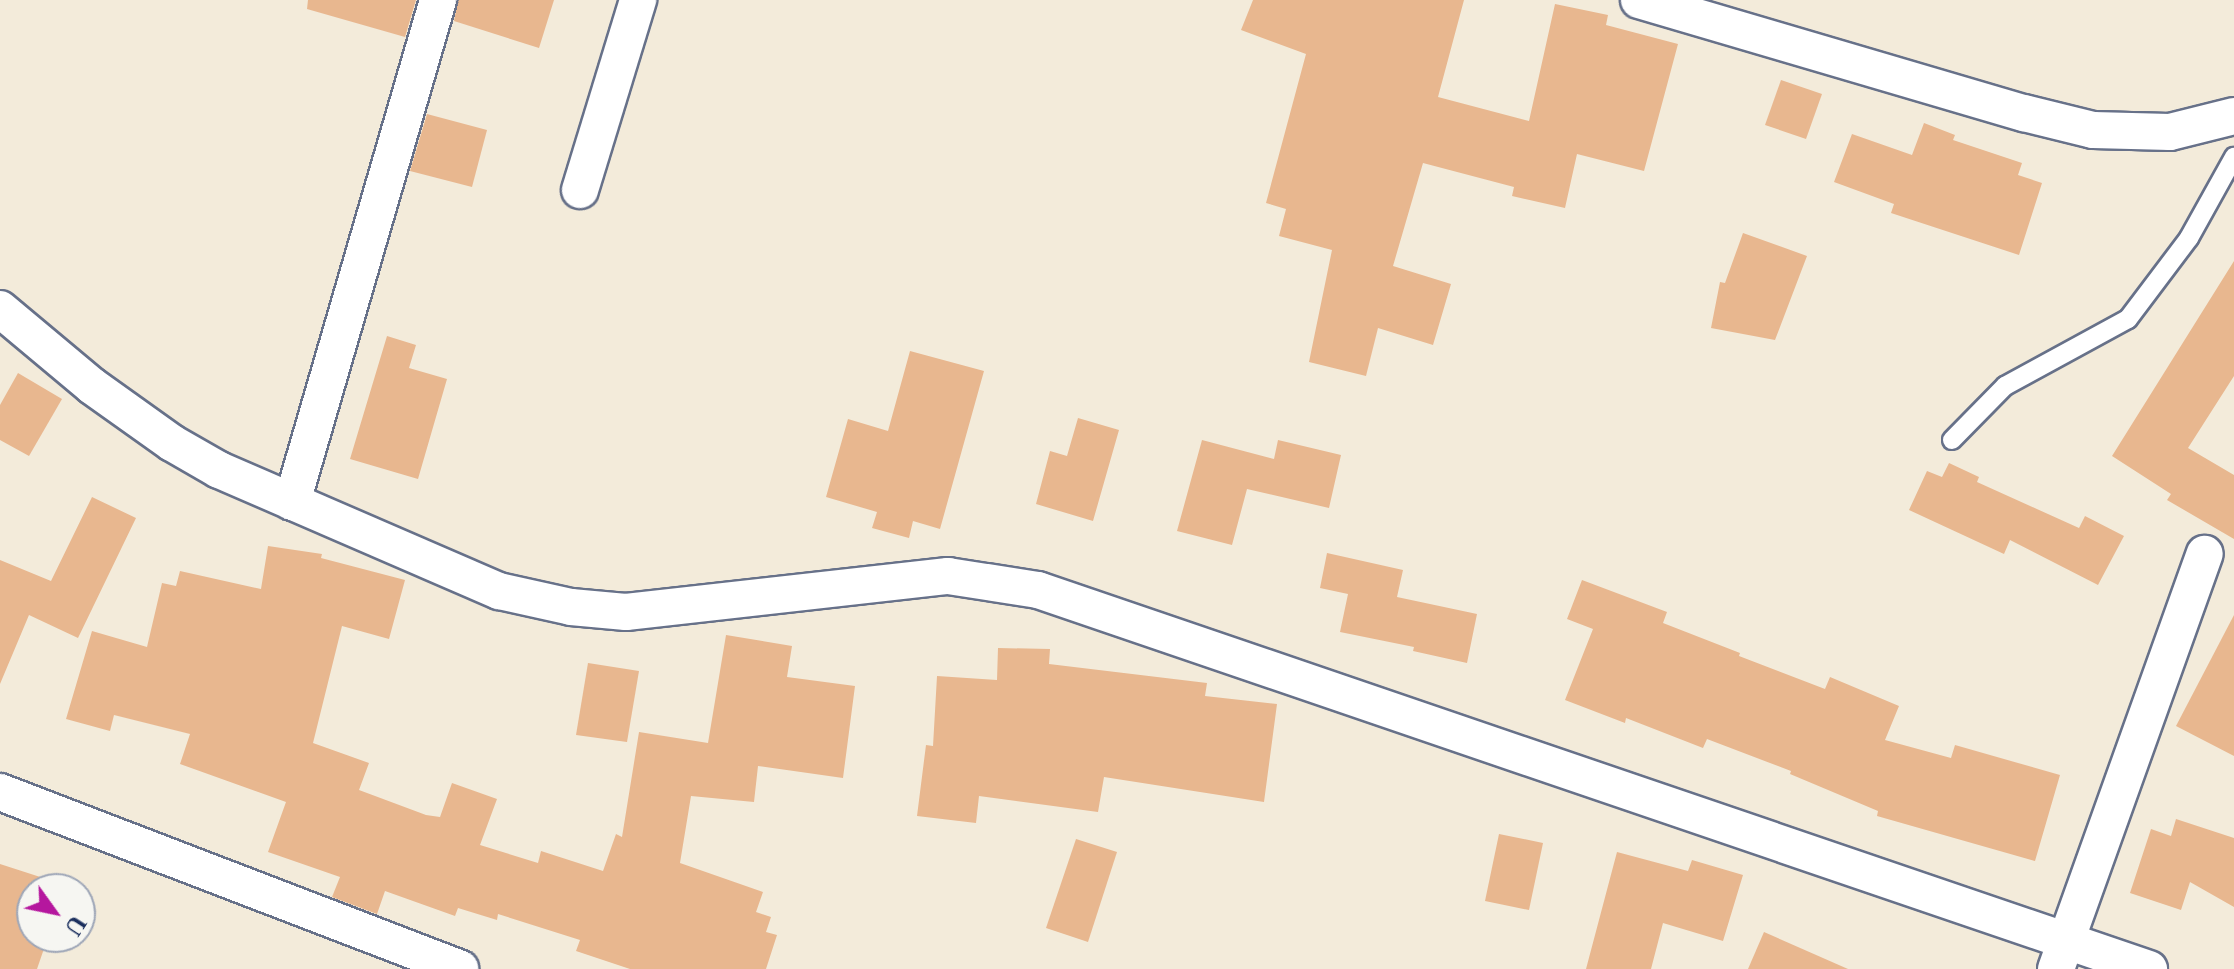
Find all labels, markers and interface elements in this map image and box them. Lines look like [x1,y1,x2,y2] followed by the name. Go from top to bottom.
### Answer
[16,873,96,953] north arrow
[59,910,91,940] text: U

